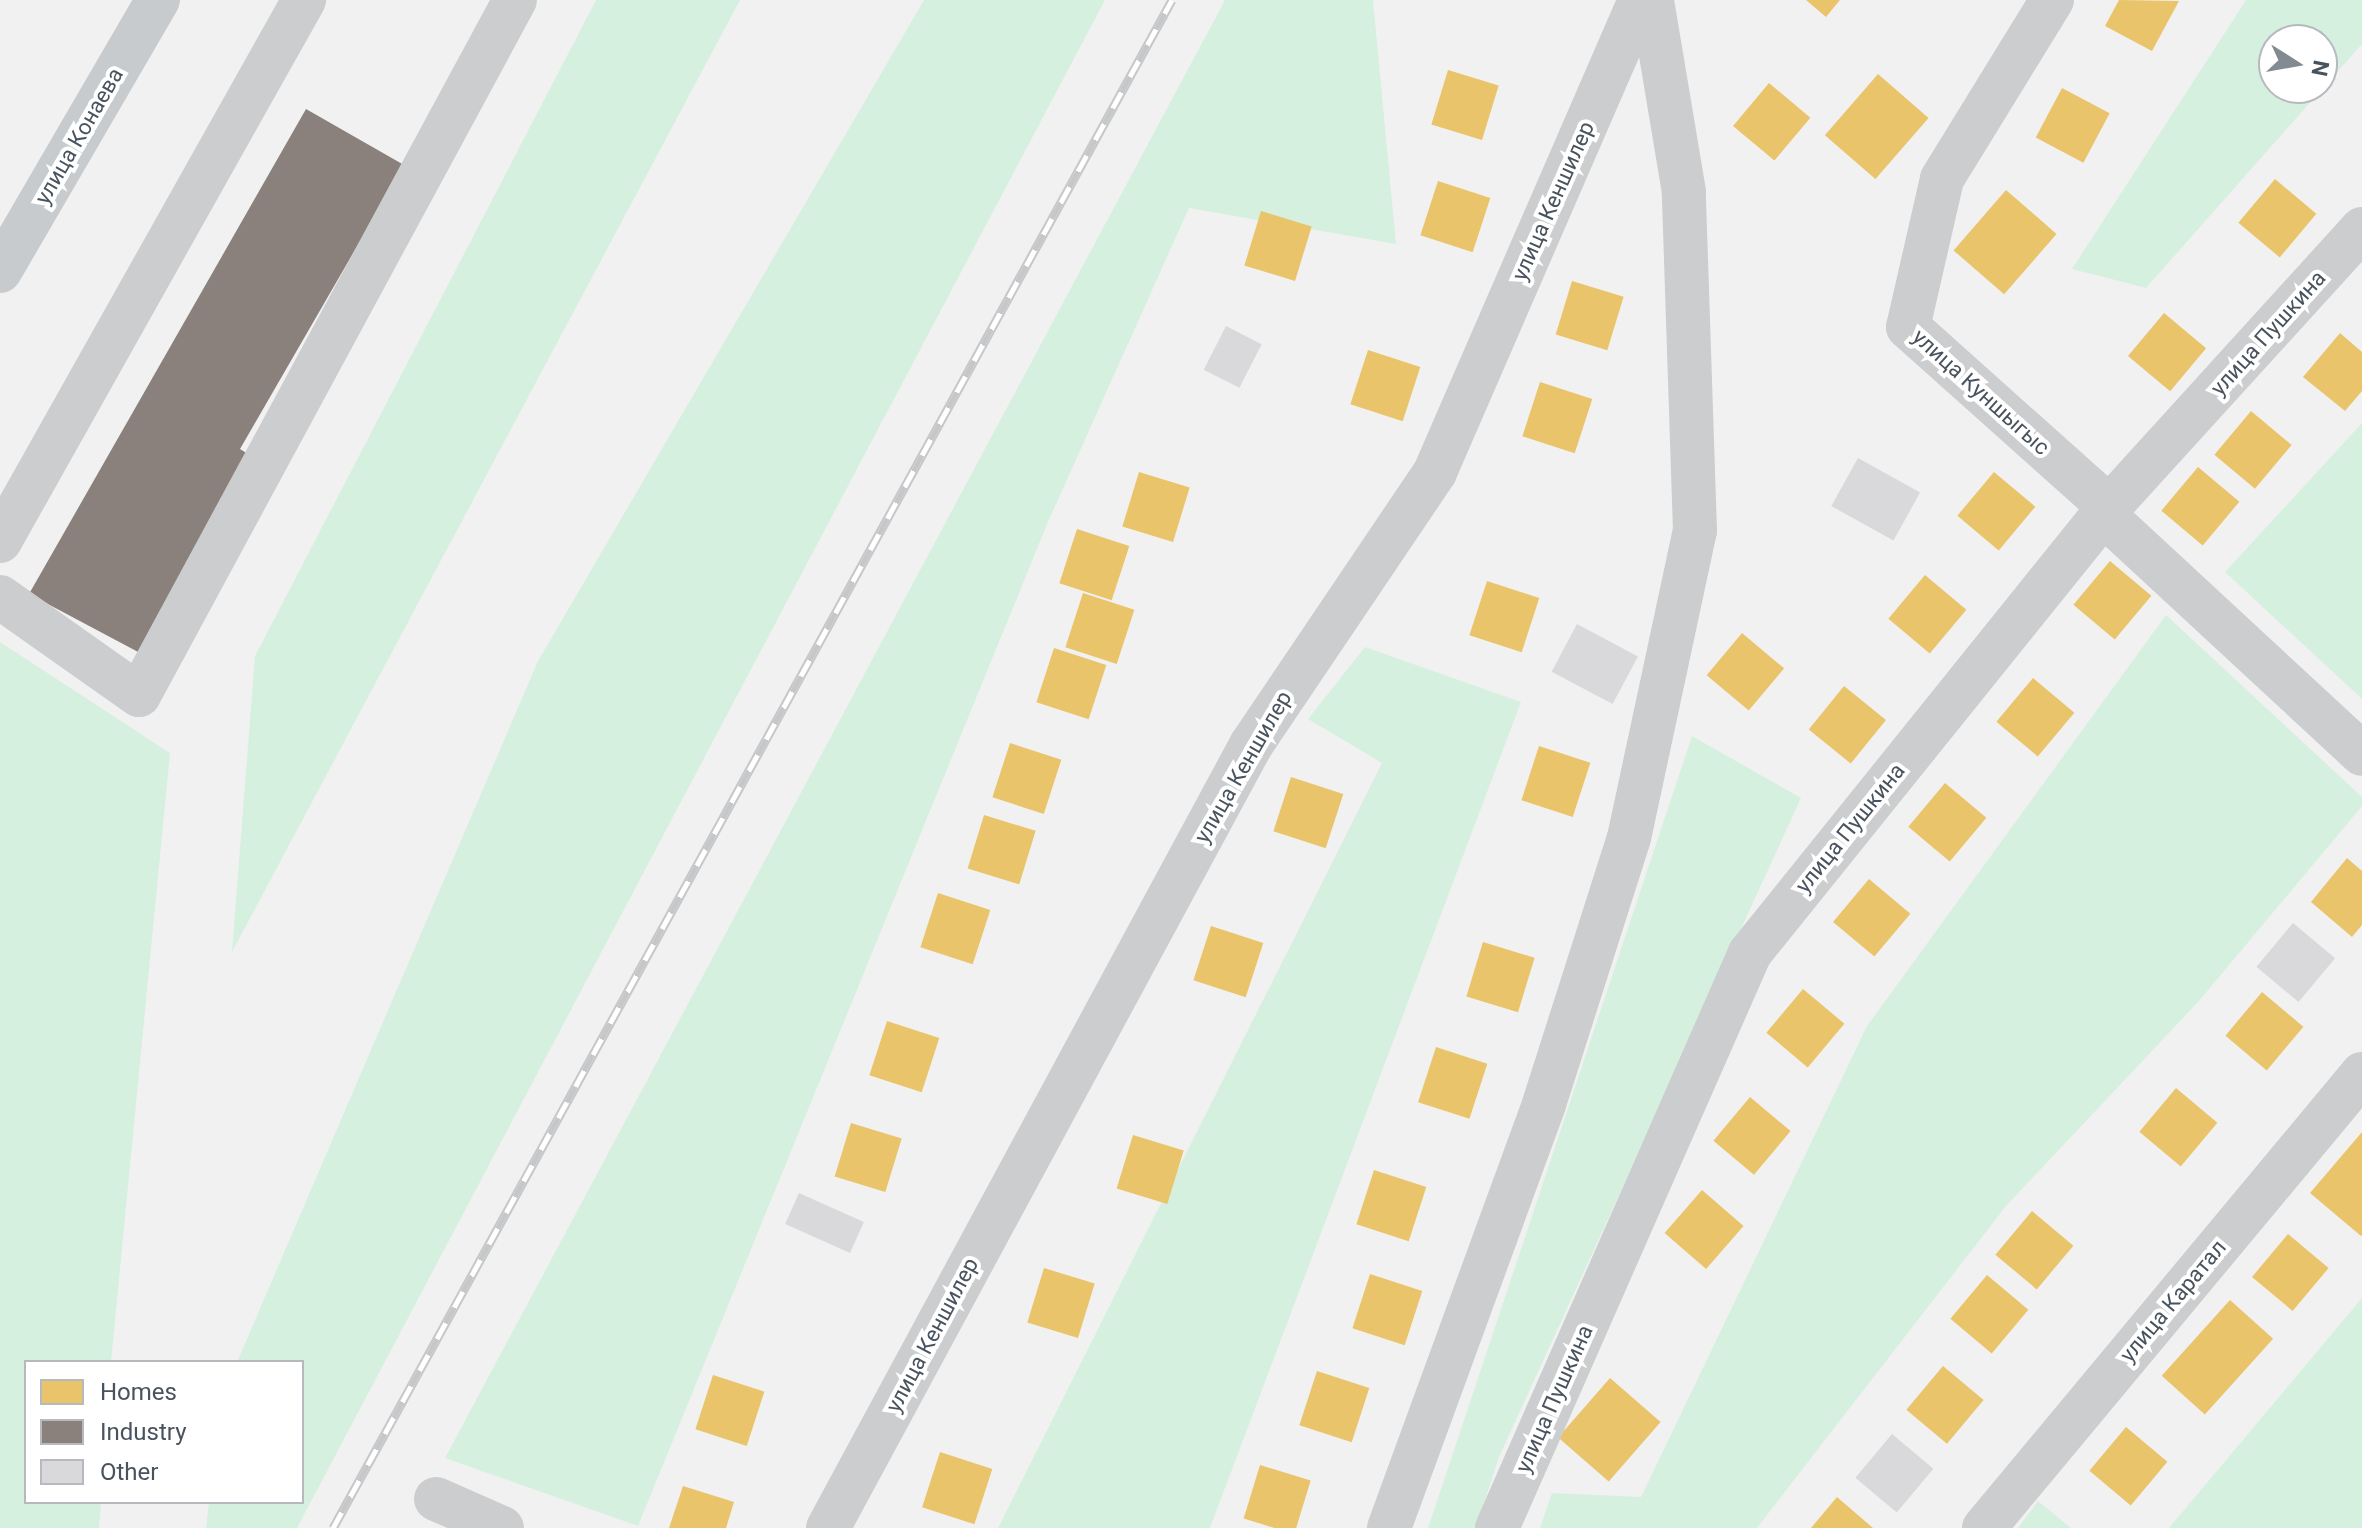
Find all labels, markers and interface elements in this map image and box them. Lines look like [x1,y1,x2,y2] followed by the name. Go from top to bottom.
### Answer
[2258,24,2338,104] north arrow
[2306,58,2334,78] text: N
[29,63,129,209] street label: улица Конаева
[1506,117,1600,285] street label: улица Кеншилер
[2205,265,2331,401] street label: улица Пушкина
[1907,324,2055,460] street label: улица Куншыгыс
[1189,686,1297,848] street label: улица Кеншилер
[1790,758,1910,898] street label: улица Пушкина
[2114,1235,2232,1367] street label: улица Каратал
[880,1253,984,1417] street label: улица Кеншилер
[1510,1321,1598,1477] street label: улица Пушкина
[24,1360,304,1504] legend
[100,1378,177,1406] text: Homes
[100,1418,186,1446] text: Industry
[100,1458,158,1486] text: Other

